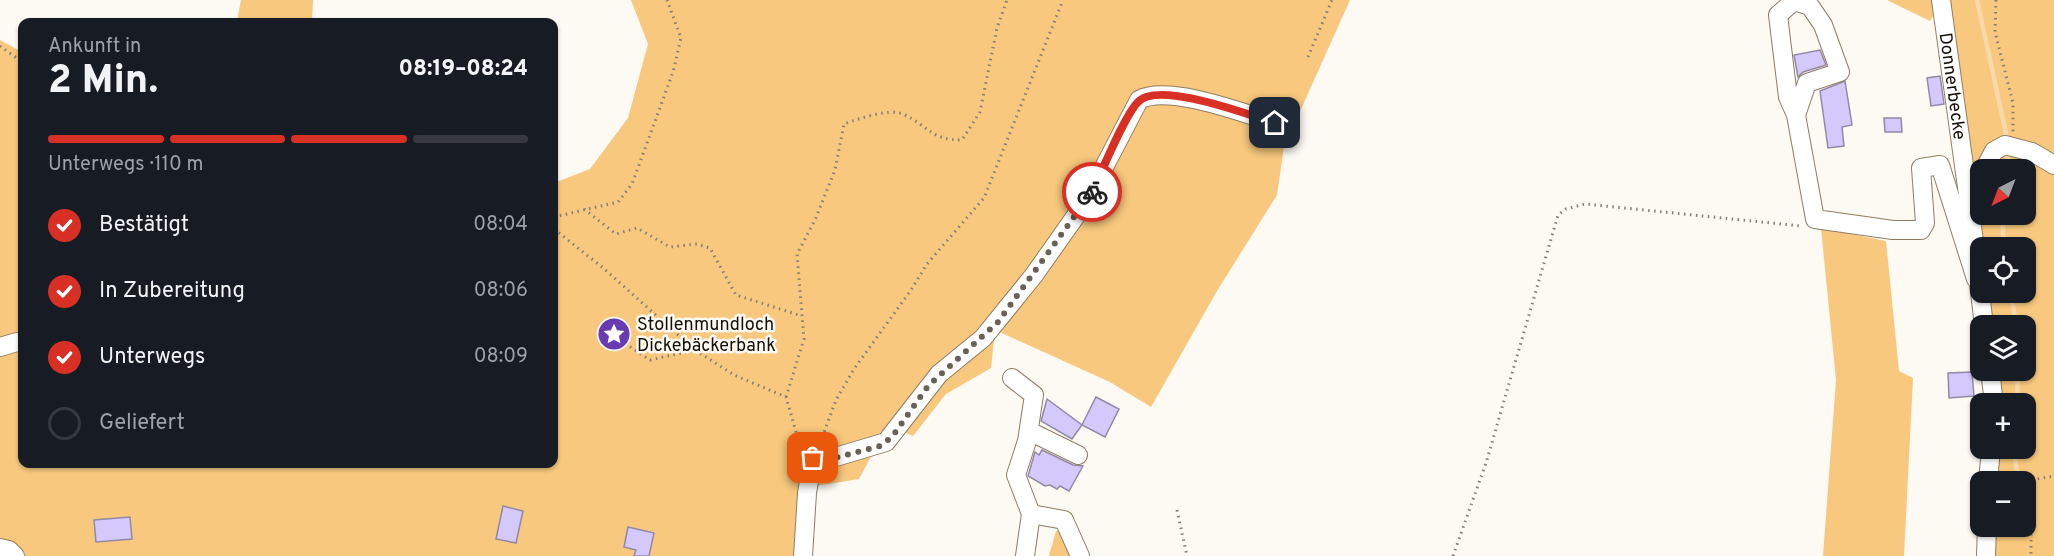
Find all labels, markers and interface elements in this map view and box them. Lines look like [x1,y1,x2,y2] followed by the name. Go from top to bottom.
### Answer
[1933,31,1970,141] street label: Donnerbecke
[48,34,141,60] text: Ankunft in
[399,56,528,83] text: 08:19–08:24
[48,58,158,107] text: 2 Min.
[1249,97,1300,148] pin
[1258,106,1291,139] icon: home
[48,152,204,178] text: Unterwegs · 110 m
[1970,159,2036,225] north arrow
[1970,159,2036,537] map controls
[1062,162,1122,222] courier
[1076,176,1109,209] icon: bike
[48,209,81,242] icon: check
[99,212,189,239] text: Bestätigt
[473,212,528,238] text: 08:04
[1970,237,2036,303] button: locate
[48,275,81,308] icon: check
[99,278,245,305] text: In Zubereitung
[474,278,528,304] text: 08:06
[637,314,776,358] place label: Stollenmundloch Dickebäckerbank
[1970,315,2036,381] button: layers
[596,316,632,352] place icon: Stollenmundloch Dickebäckerbank
[48,341,81,374] icon: check
[99,344,205,371] text: Unterwegs
[474,344,528,370] text: 08:09
[1970,393,2036,459] button: +
[99,410,185,437] text: Geliefert
[787,432,838,483] pin
[796,441,829,474] icon: bag
[1970,471,2036,537] button: −

